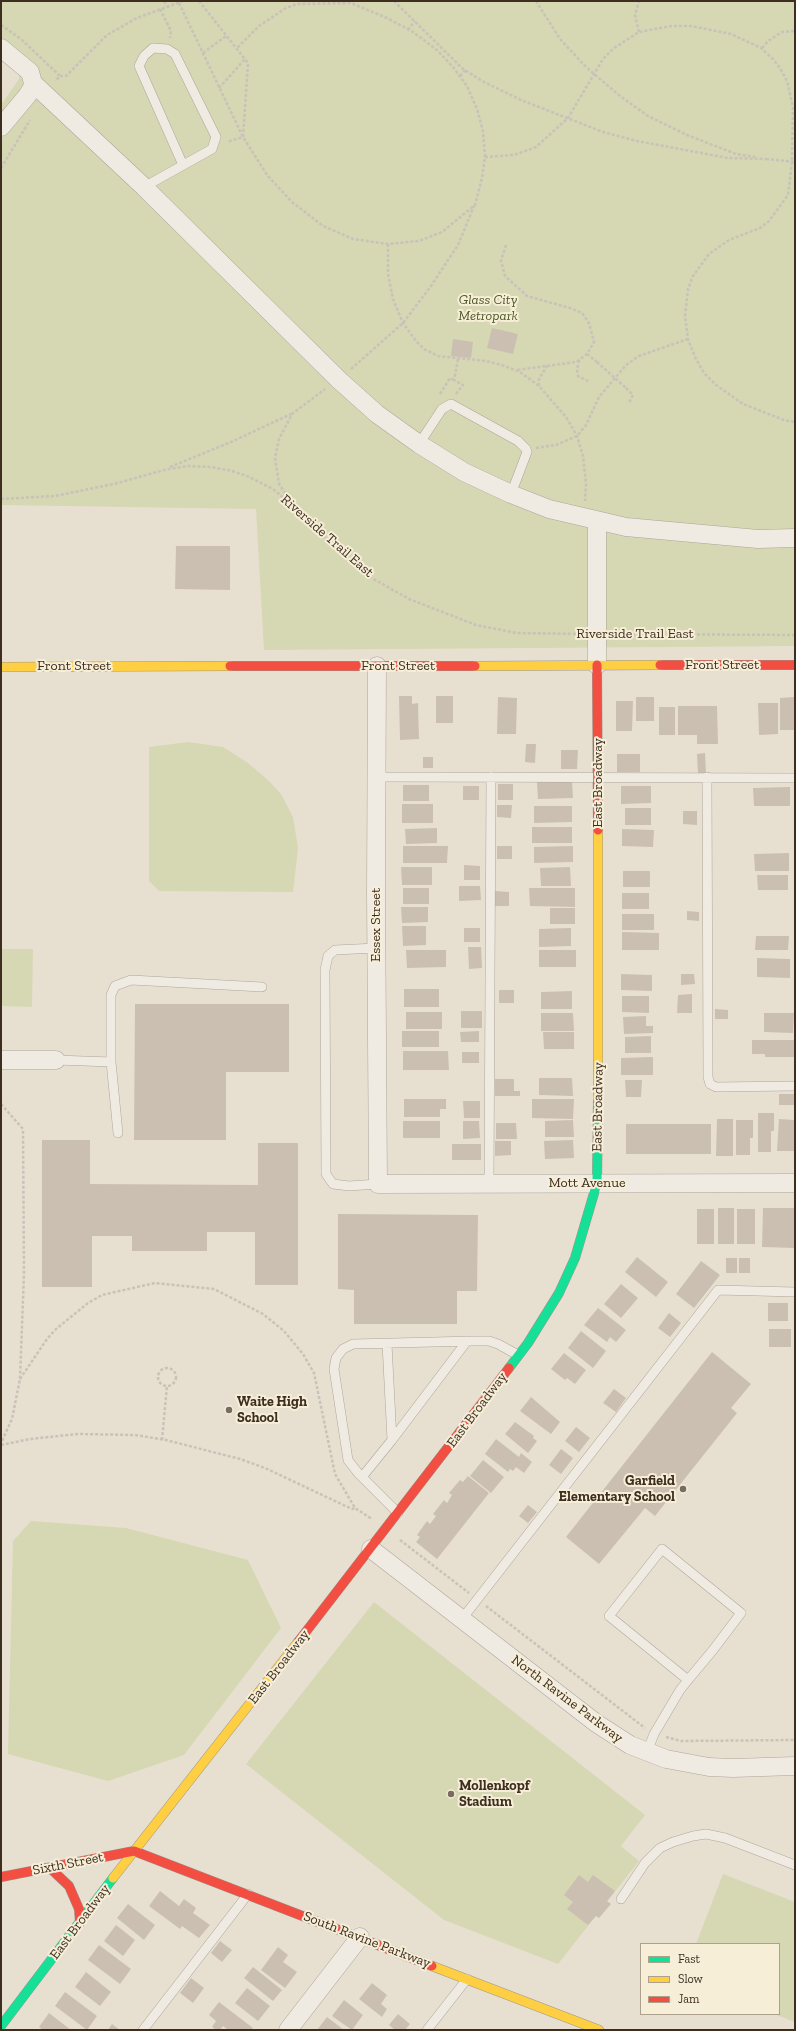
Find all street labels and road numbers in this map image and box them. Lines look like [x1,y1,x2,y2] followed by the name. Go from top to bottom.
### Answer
[277,491,377,581] street label: Riverside Trail East
[576,626,694,642] street label: Riverside Trail East
[685,657,759,673] street label: Front Street
[37,658,111,674] street label: Front Street
[361,658,435,674] street label: Front Street
[590,738,606,828] street label: East Broadway
[368,888,384,962] street label: Essex Street
[589,1062,607,1152] street label: East Broadway
[548,1175,626,1191] street label: Mott Avenue
[443,1369,511,1451] street label: East Broadway
[245,1626,313,1708] street label: East Broadway
[508,1652,626,1746] street label: North Ravine Parkway
[31,1849,105,1879] street label: Sixth Street
[46,1881,114,1963] street label: East Broadway
[301,1908,433,1972] street label: South Ravine Parkway

